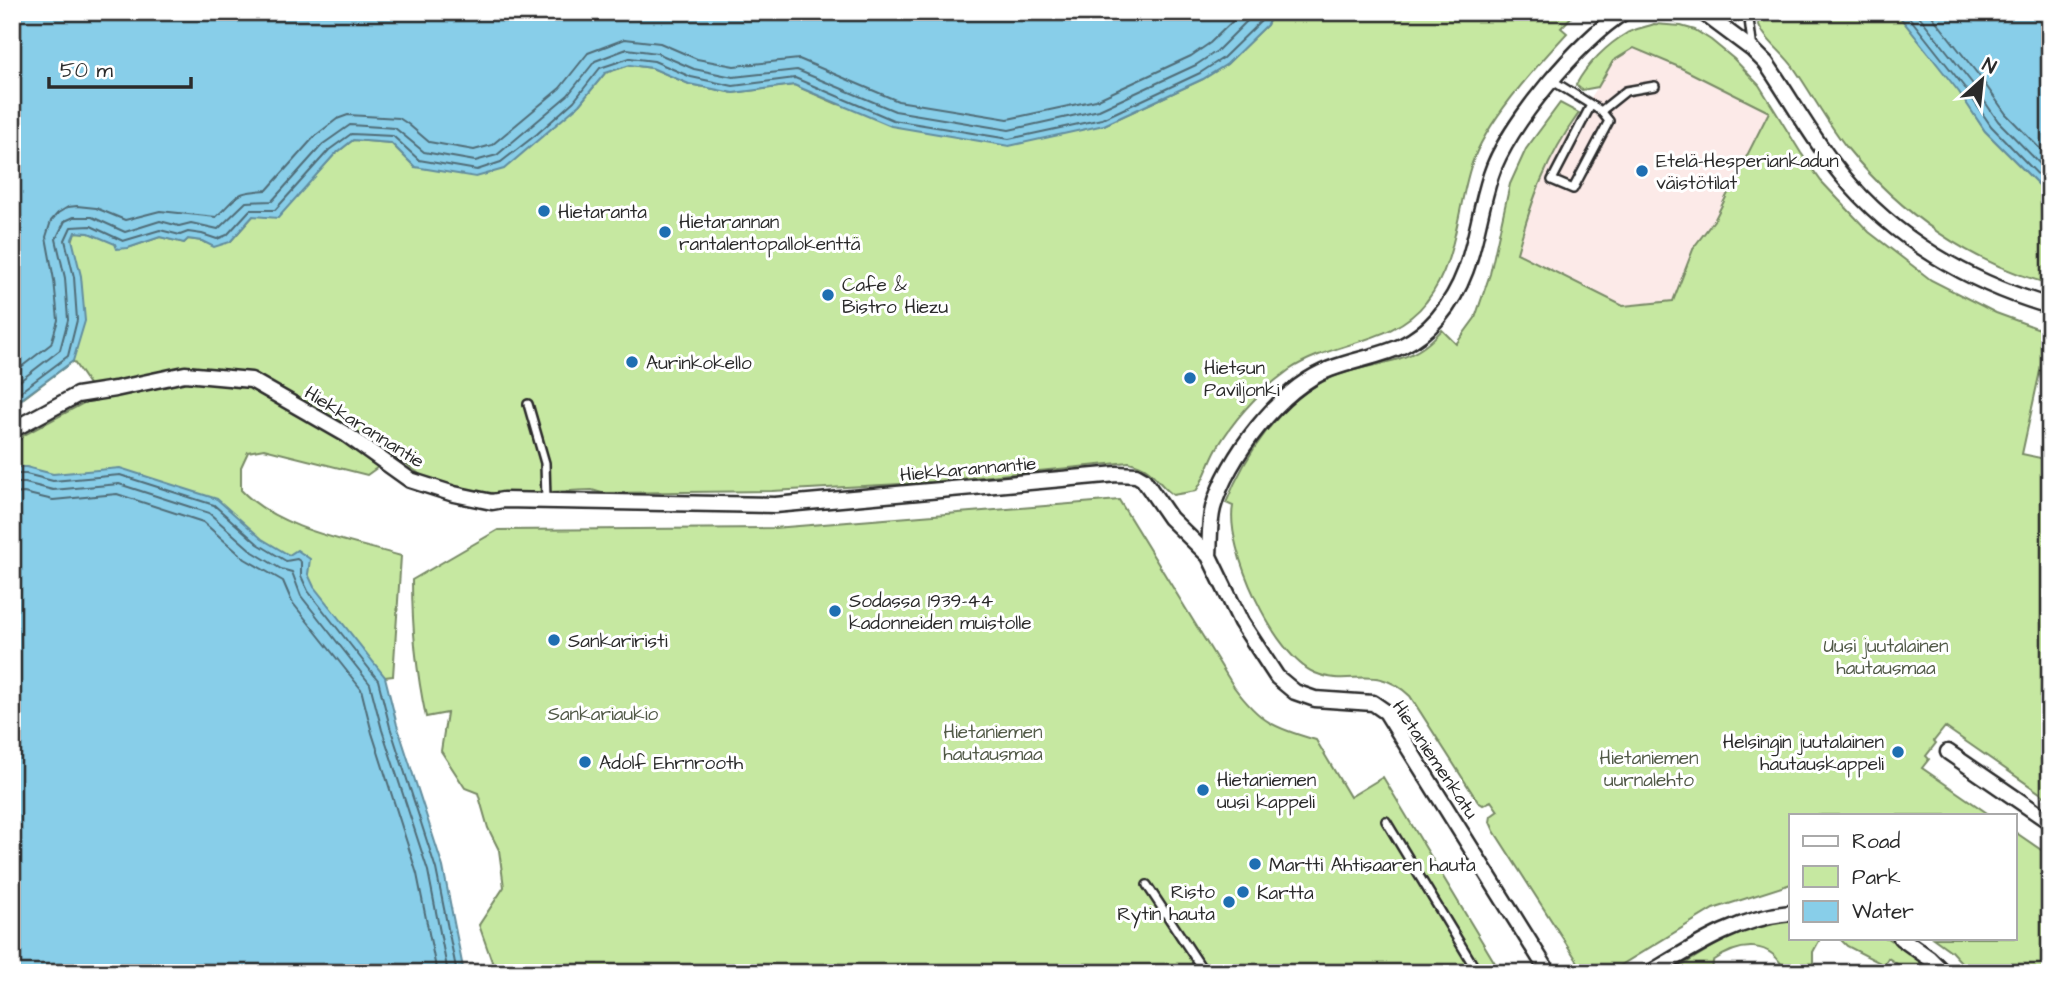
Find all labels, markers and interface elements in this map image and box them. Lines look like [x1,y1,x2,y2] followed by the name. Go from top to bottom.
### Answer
[49,46,191,90] scale bar
[1946,46,2016,116] north arrow
[1978,51,2001,81] text: N
[60,56,114,85] text: 50 m
[1656,148,1839,197] place label: Etelä-Hesperiankadun väistötilat
[1634,163,1650,179] marker: Etelä-Hesperiankadun väistötilat
[558,199,647,226] place label: Hietaranta
[536,203,552,219] marker: Hietaranta
[679,209,861,258] place label: Hietarannan rantalentopallokenttä
[657,224,673,240] marker: Hietarannan rantalentopallokenttä
[842,272,948,321] place label: Cafe & Bistro Hiezu
[820,287,836,303] marker: Cafe & Bistro Hiezu
[646,350,752,377] place label: Aurinkokello
[624,354,640,370] marker: Aurinkokello
[1204,355,1280,404] place label: Hietsun Paviljonki
[1182,370,1198,386] marker: Hietsun Paviljonki
[299,380,429,475] street label: Hiekkarannantie
[899,450,1037,489] street label: Hiekkarannantie
[849,588,1032,637] place label: Sodassa 1939–44 kadonneiden muistolle
[827,603,843,619] marker: Sodassa 1939–44 kadonneiden muistolle
[568,628,668,655] place label: Sankariristi
[546,632,562,648] marker: Sankariristi
[1823,633,1949,682] park label: Uusi juutalainen hautausmaa
[1385,695,1485,825] street label: Hietaniemenkatu
[548,701,659,728] park label: Sankariaukio
[943,719,1043,768] park label: Hietaniemen hautausmaa
[1723,729,1884,778] place label: Helsingin juutalainen hautauskappeli
[1890,744,1906,760] marker: Helsingin juutalainen hautauskappeli
[1599,745,1699,794] park label: Hietaniemen uurnalehto
[599,750,744,777] place label: Adolf Ehrnrooth
[577,754,593,770] marker: Adolf Ehrnrooth
[1217,767,1316,816] place label: Hietaniemen uusi kappeli
[1195,782,1211,798] marker: Hietaniemen uusi kappeli
[1789,814,2016,940] legend
[1852,827,1900,856] text: Road
[1269,852,1476,879] place label: Martti Ahtisaaren hauta
[1247,856,1263,872] marker: Martti Ahtisaaren hauta
[1852,863,1901,892] text: Park
[1117,879,1215,929] place label: Risto Rytin hauta
[1257,880,1314,907] place label: Kartta
[1235,884,1251,900] marker: Kartta
[1221,894,1237,910] marker: Risto Rytin hauta
[1852,897,1914,926] text: Water

